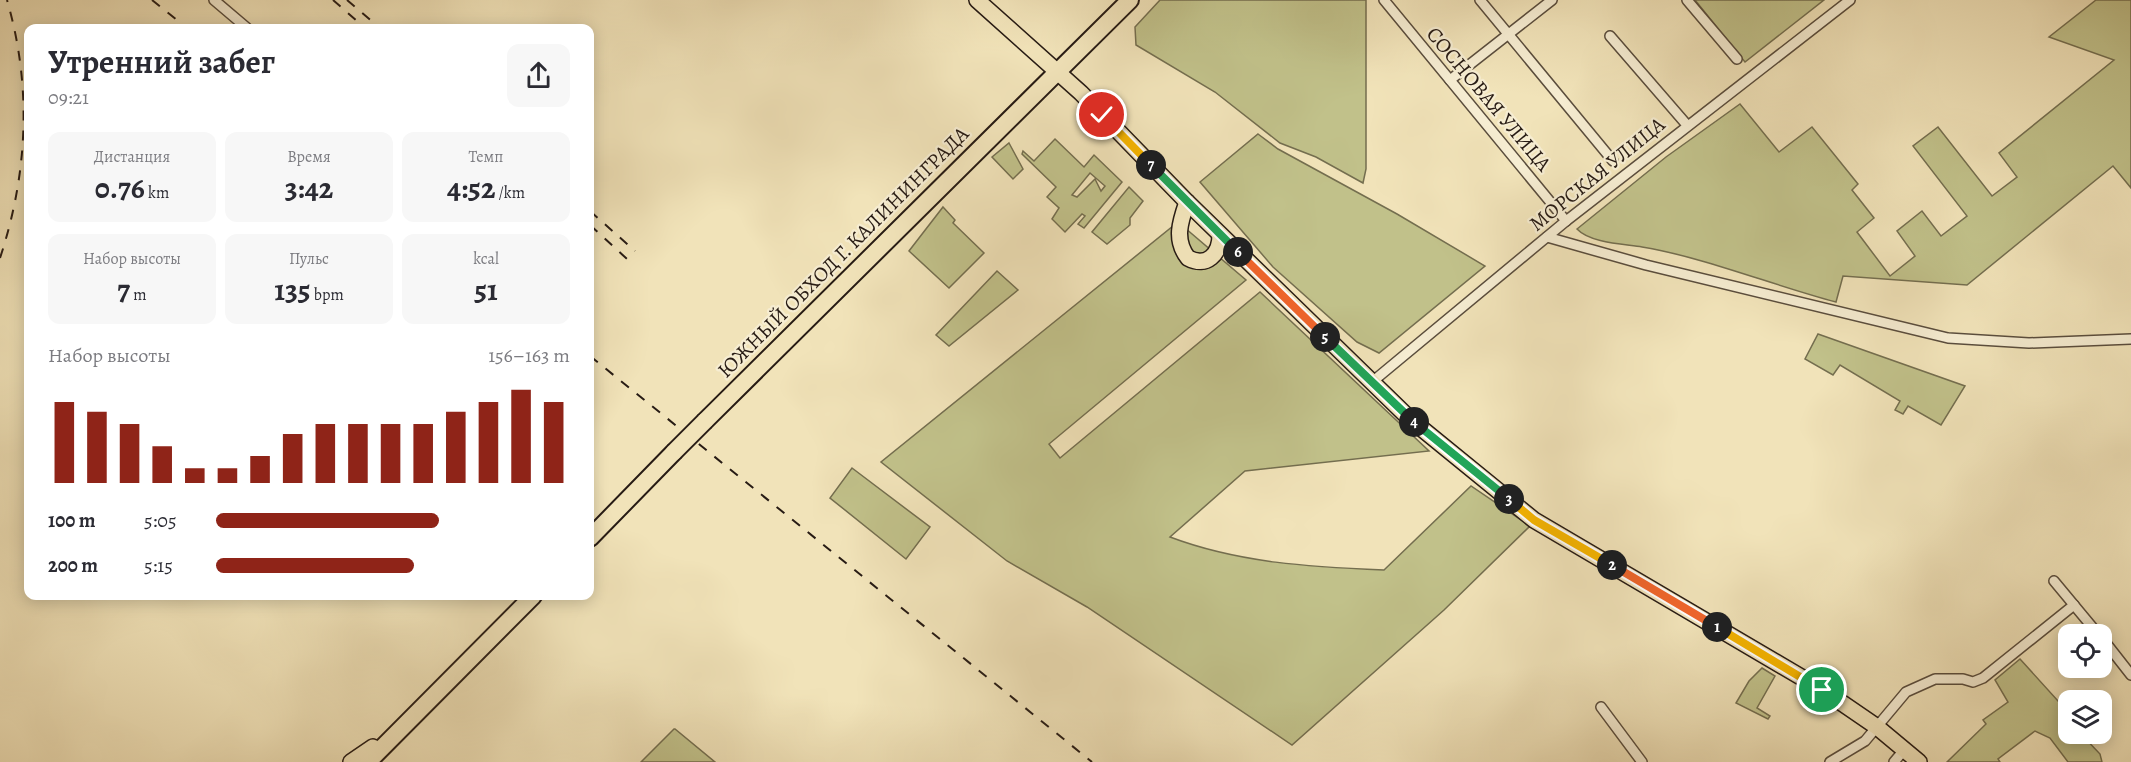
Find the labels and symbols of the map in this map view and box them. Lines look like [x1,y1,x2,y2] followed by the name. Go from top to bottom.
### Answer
[1420,21,1558,178] street label: СОСНОВАЯ УЛИЦА
[1076,89,1127,140] pin
[1523,110,1671,237] street label: МОРСКАЯ УЛИЦА
[711,120,975,384] street label: ЮЖНЫЙ ОБХОД Г. КАЛИНИНГРАДА
[1136,150,1166,180] pin: 7
[1223,237,1253,267] pin: 6
[1310,322,1340,352] pin: 5
[1399,407,1429,437] pin: 4
[1494,484,1524,514] pin: 3
[1597,550,1627,580] pin: 2
[1702,612,1732,642] pin: 1
[1796,664,1847,715] pin

